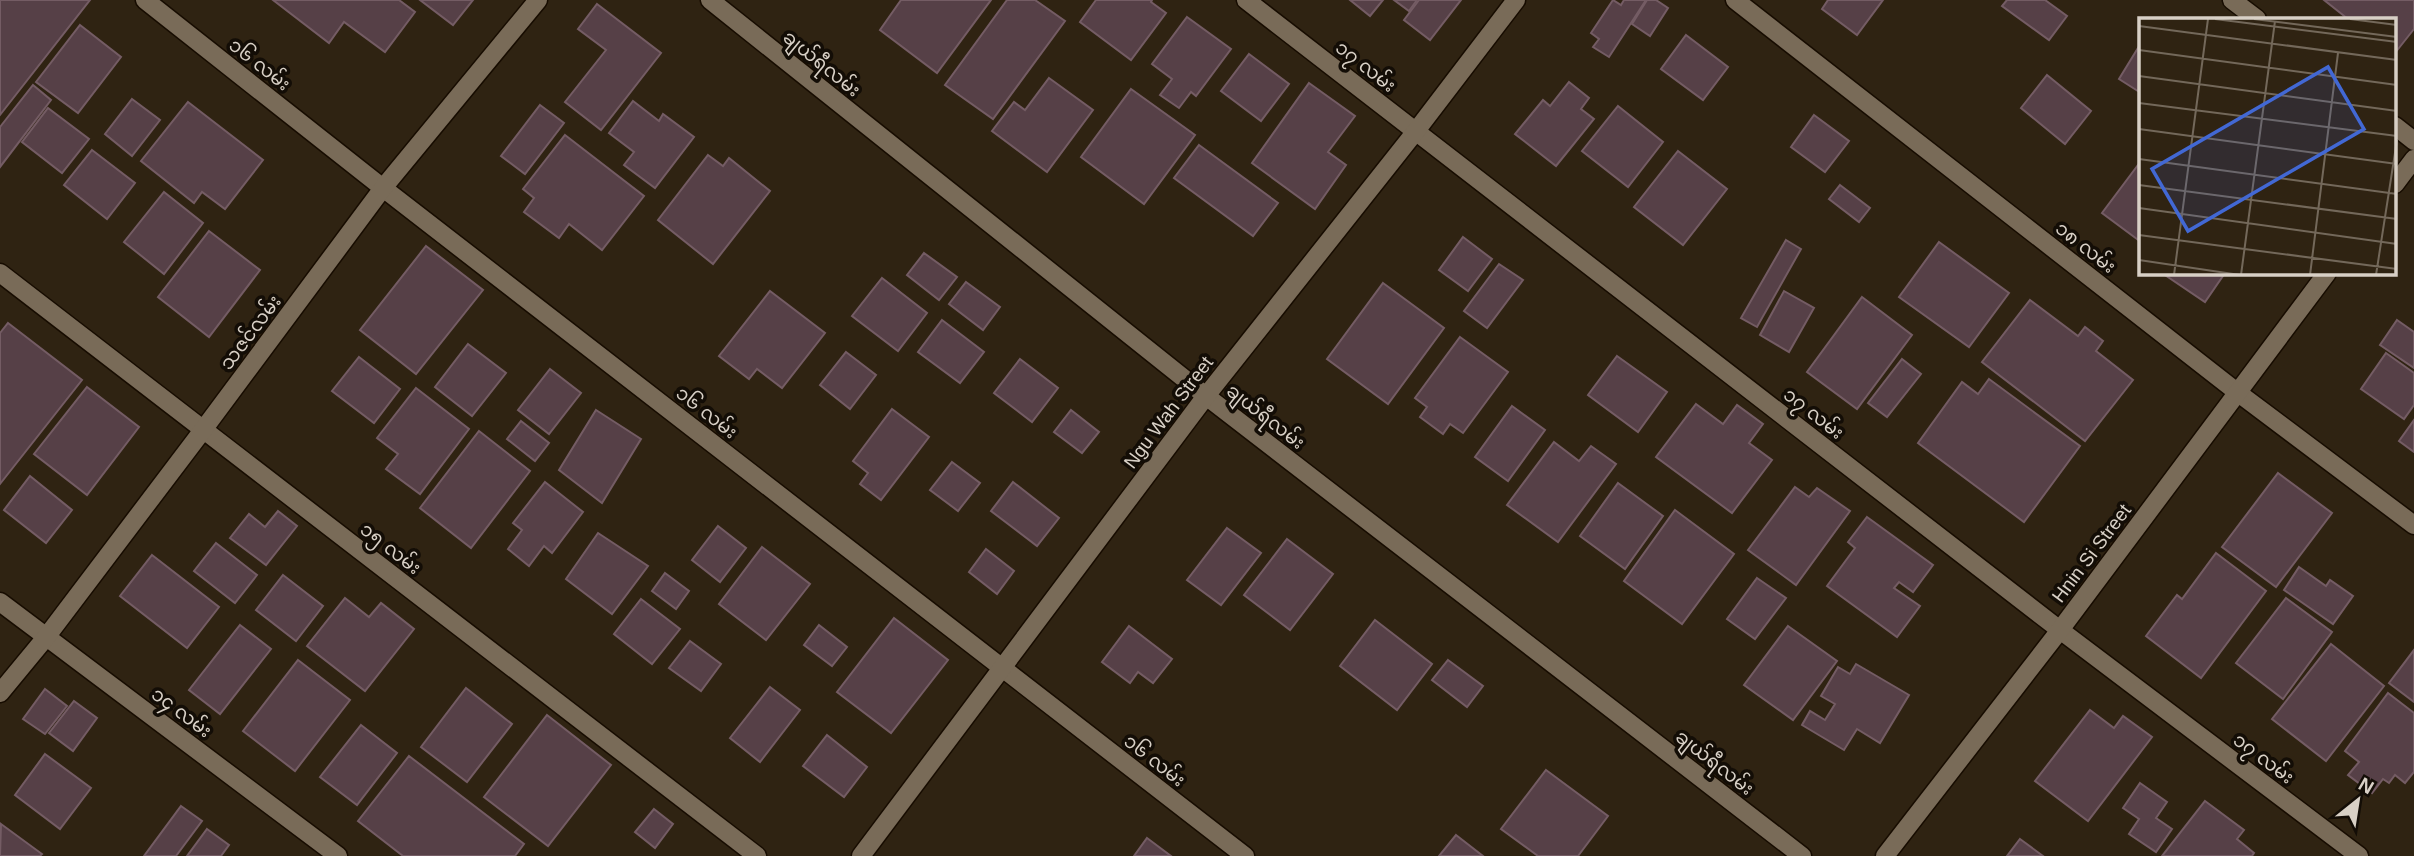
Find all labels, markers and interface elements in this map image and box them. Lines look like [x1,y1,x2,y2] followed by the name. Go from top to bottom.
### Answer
[2139,18,2396,275] inset map
[776,23,867,105] street label: ချယ်ရီလမ်း
[225,31,297,95] street label: ၁၆ လမ်း
[1328,33,1402,100] street label: ၁၇ လမ်း
[2052,214,2122,277] street label: ၁၈ လမ်း
[212,289,285,374] street label: သဇင်လမ်း
[1120,352,1218,472] street label: Ngu Wah Street
[1219,376,1311,457] street label: ချယ်ရီလမ်း
[672,379,744,443] street label: ၁၆ လမ်း
[1776,380,1850,447] street label: ၁၇ လမ်း
[2048,500,2135,606] street label: Hnin Si Street
[353,515,428,582] street label: ၁၅ လမ်း
[145,680,218,746] street label: ၁၄ လမ်း
[1668,722,1760,803] street label: ချယ်ရီလမ်း
[2226,726,2300,792] street label: ၁၇ လမ်း
[1120,727,1192,791] street label: ၁၆ လမ်း
[2323,765,2393,835] north arrow
[2355,773,2377,798] text: N

